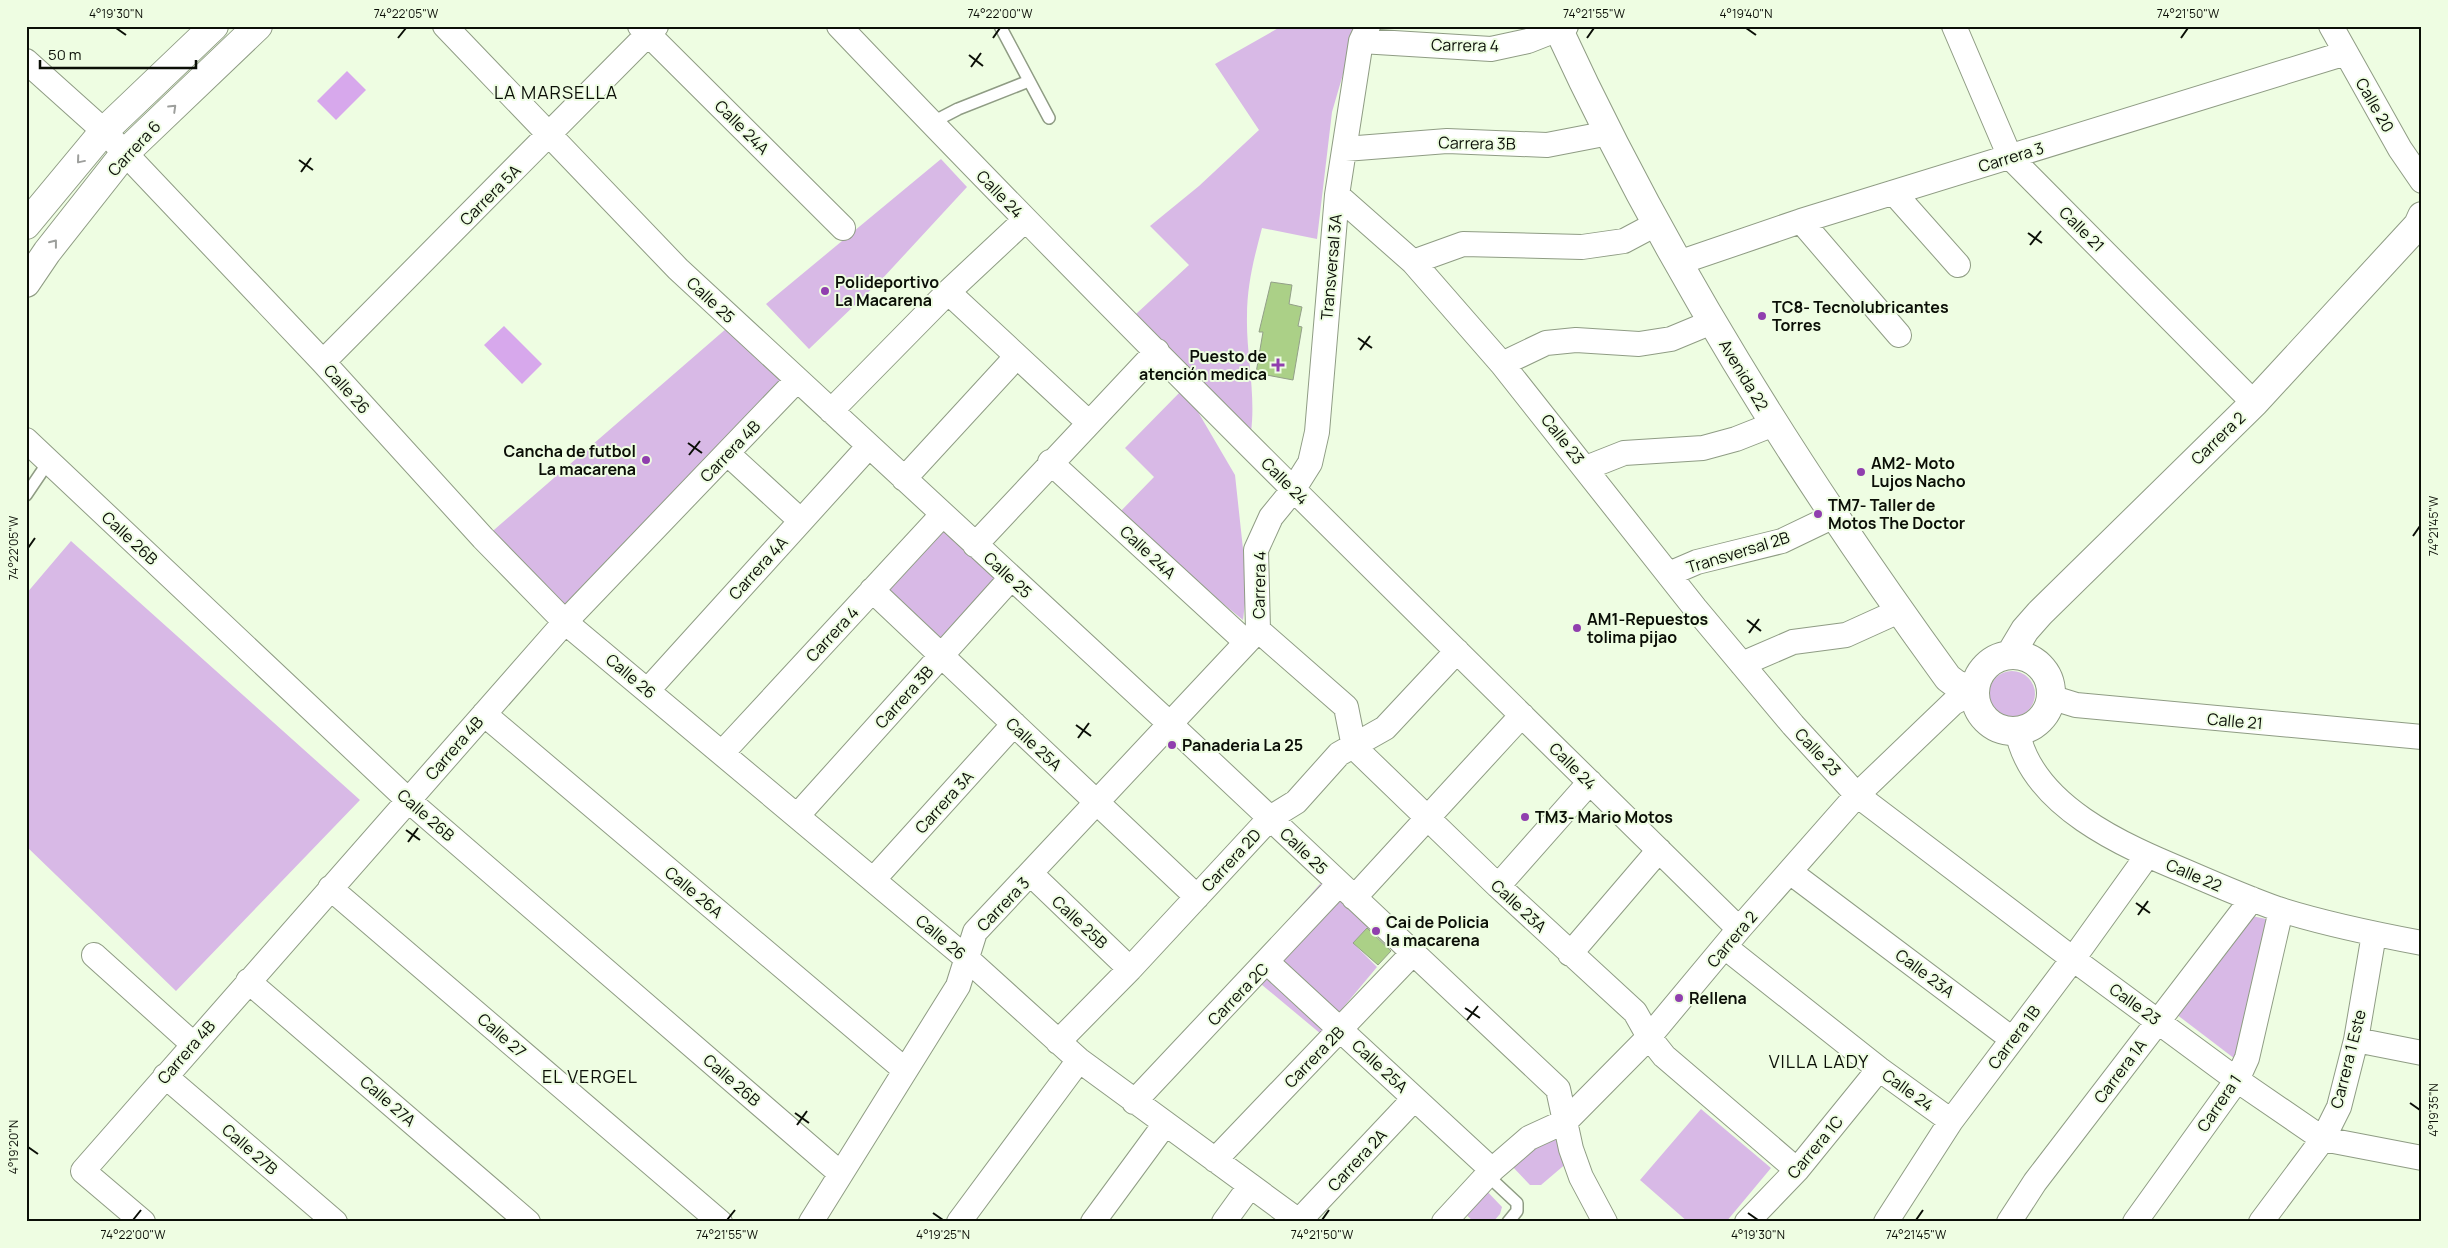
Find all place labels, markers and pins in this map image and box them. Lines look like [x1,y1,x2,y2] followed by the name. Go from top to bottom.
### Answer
[835,271,939,311] place label: Polideportivo La Macarena
[819,285,831,297] marker: Polideportivo La Macarena
[1772,296,1949,336] place label: TC8- Tecnolubricantes Torres
[1756,310,1768,322] marker: TC8- Tecnolubricantes Torres
[1139,345,1267,385] place label: Puesto de atención medica
[1271,358,1285,372] marker: Puesto de atención medica
[504,440,636,480] place label: Cancha de futbol La macarena
[1871,452,1966,492] place label: AM2- Moto Lujos Nacho
[640,454,652,466] marker: Cancha de futbol La macarena
[1855,466,1867,478] marker: AM2- Moto Lujos Nacho
[1828,494,1965,534] place label: TM7- Taller de Motos The Doctor
[1812,508,1824,520] marker: TM7- Taller de Motos The Doctor
[1587,608,1708,648] place label: AM1-Repuestos tolima pijao
[1571,622,1583,634] marker: AM1-Repuestos tolima pijao
[1182,734,1303,756] place label: Panaderia La 25
[1166,739,1178,751] marker: Panaderia La 25
[1535,806,1673,828] place label: TM3- Mario Motos
[1519,811,1531,823] marker: TM3- Mario Motos
[1386,911,1489,951] place label: Cai de Policia la macarena
[1370,925,1382,937] marker: Cai de Policia la macarena
[1689,987,1747,1009] place label: Rellena
[1673,992,1685,1004] marker: Rellena

